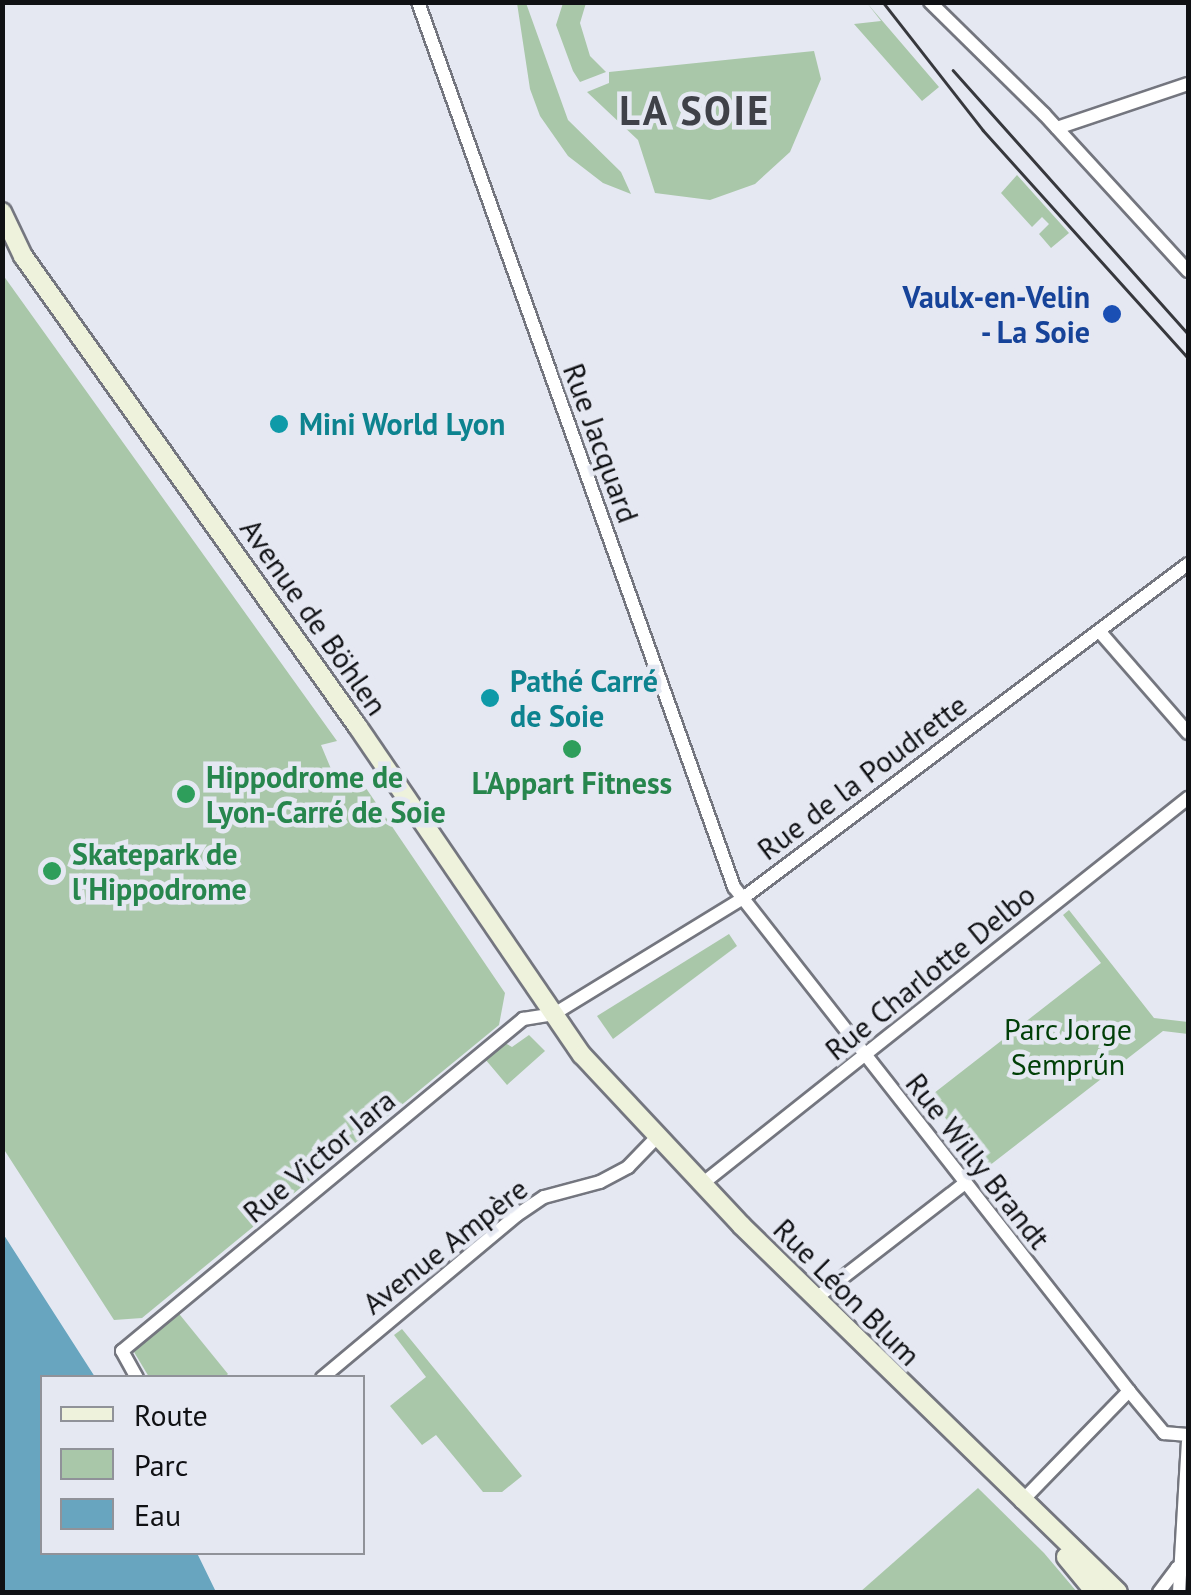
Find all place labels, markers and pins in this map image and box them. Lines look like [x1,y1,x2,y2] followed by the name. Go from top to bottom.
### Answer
[903,279,1090,350] place label: Vaulx-en-Velin - La Soie
[1099,301,1125,327] marker: Vaulx-en-Velin - La Soie
[299,406,506,442] place label: Mini World Lyon
[268,413,290,435] marker: Mini World Lyon
[510,663,658,734] place label: Pathé Carré de Soie
[479,687,501,709] marker: Pathé Carré de Soie
[561,738,583,760] marker: L'Appart Fitness
[206,759,446,830] place label: Hippodrome de Lyon-Carré de Soie
[472,765,672,801] place label: L'Appart Fitness
[175,783,197,805] marker: Hippodrome de Lyon-Carré de Soie
[72,836,247,906] place label: Skatepark de l'Hippodrome
[41,860,63,882] marker: Skatepark de l'Hippodrome

